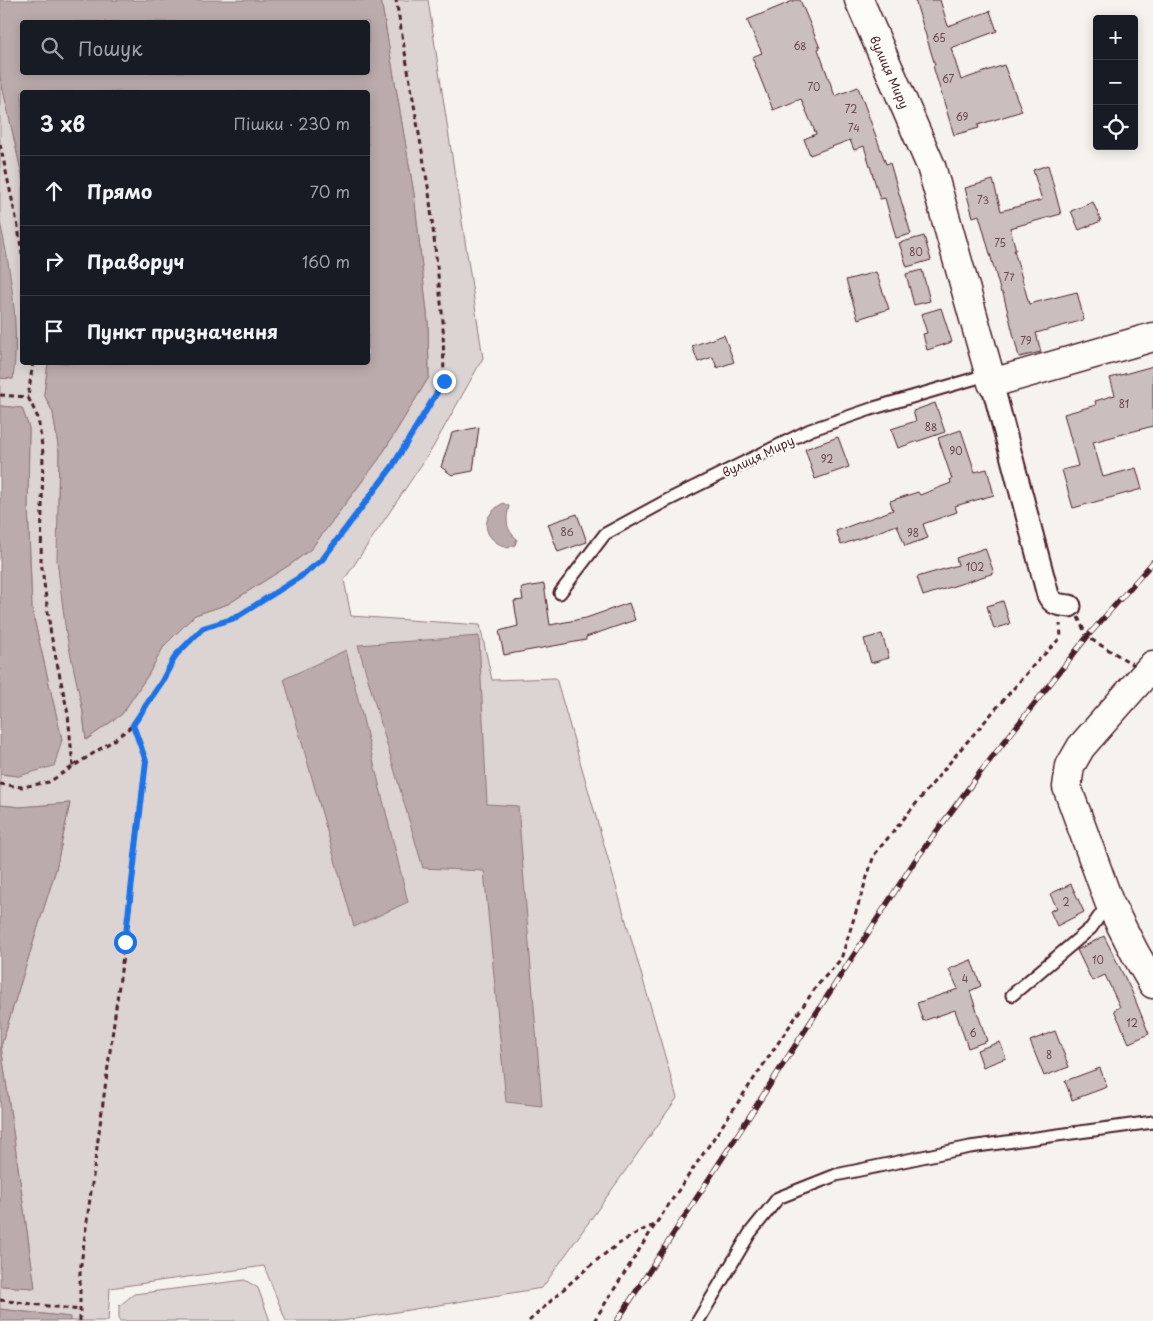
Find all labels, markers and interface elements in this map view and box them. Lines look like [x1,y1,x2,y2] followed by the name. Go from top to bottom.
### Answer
[1093,15,1138,150] map controls
[1093,15,1138,60] button: +
[20,20,370,75] search box
[932,30,946,45] house number: 65
[866,33,914,111] street label: вулиця Миру
[38,34,66,62] icon: search
[78,34,143,62] text: Пошук
[793,38,807,53] house number: 68
[1093,60,1138,105] button: −
[942,71,954,86] house number: 67
[808,79,820,94] house number: 70
[845,101,857,116] house number: 72
[1093,105,1138,150] button: locate
[40,107,85,139] text: 3 хв
[956,109,968,124] house number: 69
[233,111,350,135] text: Пішки · 230 m
[848,120,860,135] house number: 74
[40,177,68,205] icon: ahead
[87,177,152,205] text: Прямо
[310,179,350,203] text: 70 m
[977,192,989,207] house number: 73
[994,235,1006,250] house number: 75
[909,244,923,259] house number: 80
[40,247,68,275] icon: right
[87,247,184,275] text: Праворуч
[302,249,350,273] text: 160 m
[1003,269,1015,284] house number: 77
[40,317,68,345] icon: arrive
[87,317,278,345] text: Пункт призначення
[1020,333,1032,348] house number: 79
[433,370,456,393] route end
[1119,396,1129,411] house number: 81
[925,419,937,434] house number: 88
[719,431,797,481] street label: вулиця Миру
[949,443,963,458] house number: 90
[821,451,833,466] house number: 92
[561,524,574,539] house number: 86
[907,525,919,540] house number: 98
[966,559,984,574] house number: 102
[1062,894,1070,909] house number: 2
[114,931,137,954] route start
[1092,952,1104,967] house number: 10
[962,971,969,986] house number: 4
[1126,1015,1138,1030] house number: 12
[969,1025,977,1040] house number: 6
[1046,1047,1052,1062] house number: 8

